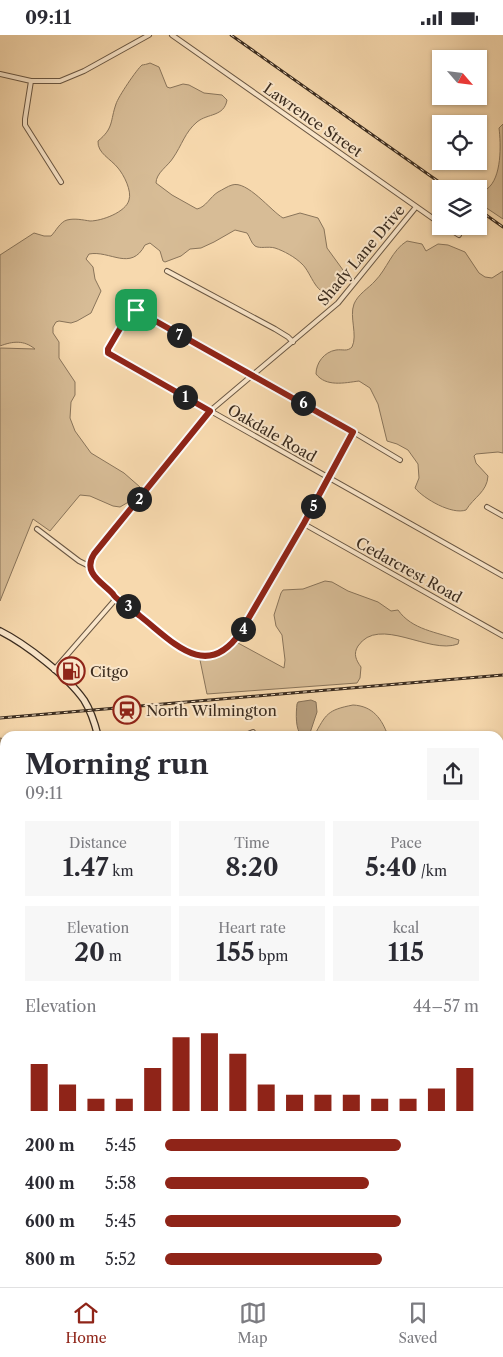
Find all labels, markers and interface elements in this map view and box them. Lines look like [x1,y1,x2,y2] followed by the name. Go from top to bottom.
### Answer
[25,6,71,29] text: 09:11
[432,50,488,105] north arrow
[432,50,487,235] map controls
[260,79,367,162] street label: Lawrence Street
[432,115,487,170] button: locate
[432,180,487,235] button: layers
[313,201,409,309] street label: Shady Lane Drive
[115,289,157,331] pin
[122,296,150,324] icon: arrive
[166,323,192,347] pin: 7
[176,326,183,344] text: 7
[172,385,198,409] pin: 1
[182,388,189,406] text: 1
[290,391,316,415] pin: 6
[299,394,308,412] text: 6
[224,400,320,466] street label: Oakdale Road
[126,487,152,511] pin: 2
[135,490,144,508] text: 2
[300,493,326,519] pin: 5
[310,497,317,515] text: 5
[353,533,465,607] street label: Cedarcrest Road
[116,593,140,619] pin: 3
[125,597,132,615] text: 3
[230,617,256,641] pin: 4
[239,620,248,638] text: 4
[56,656,86,686] fuel station icon: Citgo
[90,662,128,681] place label: Citgo
[112,695,142,725] station icon: North Wilmington
[146,701,277,720] place label: North Wilmington
[25,747,209,781] text: Morning run
[427,748,479,800] button: share
[25,783,62,803] text: 09:11
[69,834,127,852] text: Distance
[234,834,270,852] text: Time
[390,834,422,852] text: Pace
[63,852,109,883] text: 1.47
[225,852,279,883] text: 8:20
[365,852,417,883] text: 5:40
[109,862,133,880] text: km
[417,862,447,880] text: /km
[67,919,129,937] text: Elevation
[218,919,286,937] text: Heart rate
[393,919,419,937] text: kcal
[74,937,105,968] text: 20
[216,937,255,968] text: 155
[388,937,424,968] text: 115
[105,947,122,965] text: m
[255,947,288,965] text: bpm
[25,996,96,1016] text: Elevation
[413,996,479,1016] text: 44–57 m
[25,1135,75,1155] text: 200 m
[105,1135,136,1155] text: 5:45
[25,1173,75,1193] text: 400 m
[105,1173,136,1193] text: 5:58
[25,1211,75,1231] text: 600 m
[105,1211,136,1231] text: 5:45
[25,1249,75,1269] text: 800 m
[105,1249,136,1269] text: 5:52
[65,1299,107,1347] tab: Home
[238,1299,268,1347] tab: Map
[399,1299,437,1347] tab: Saved

